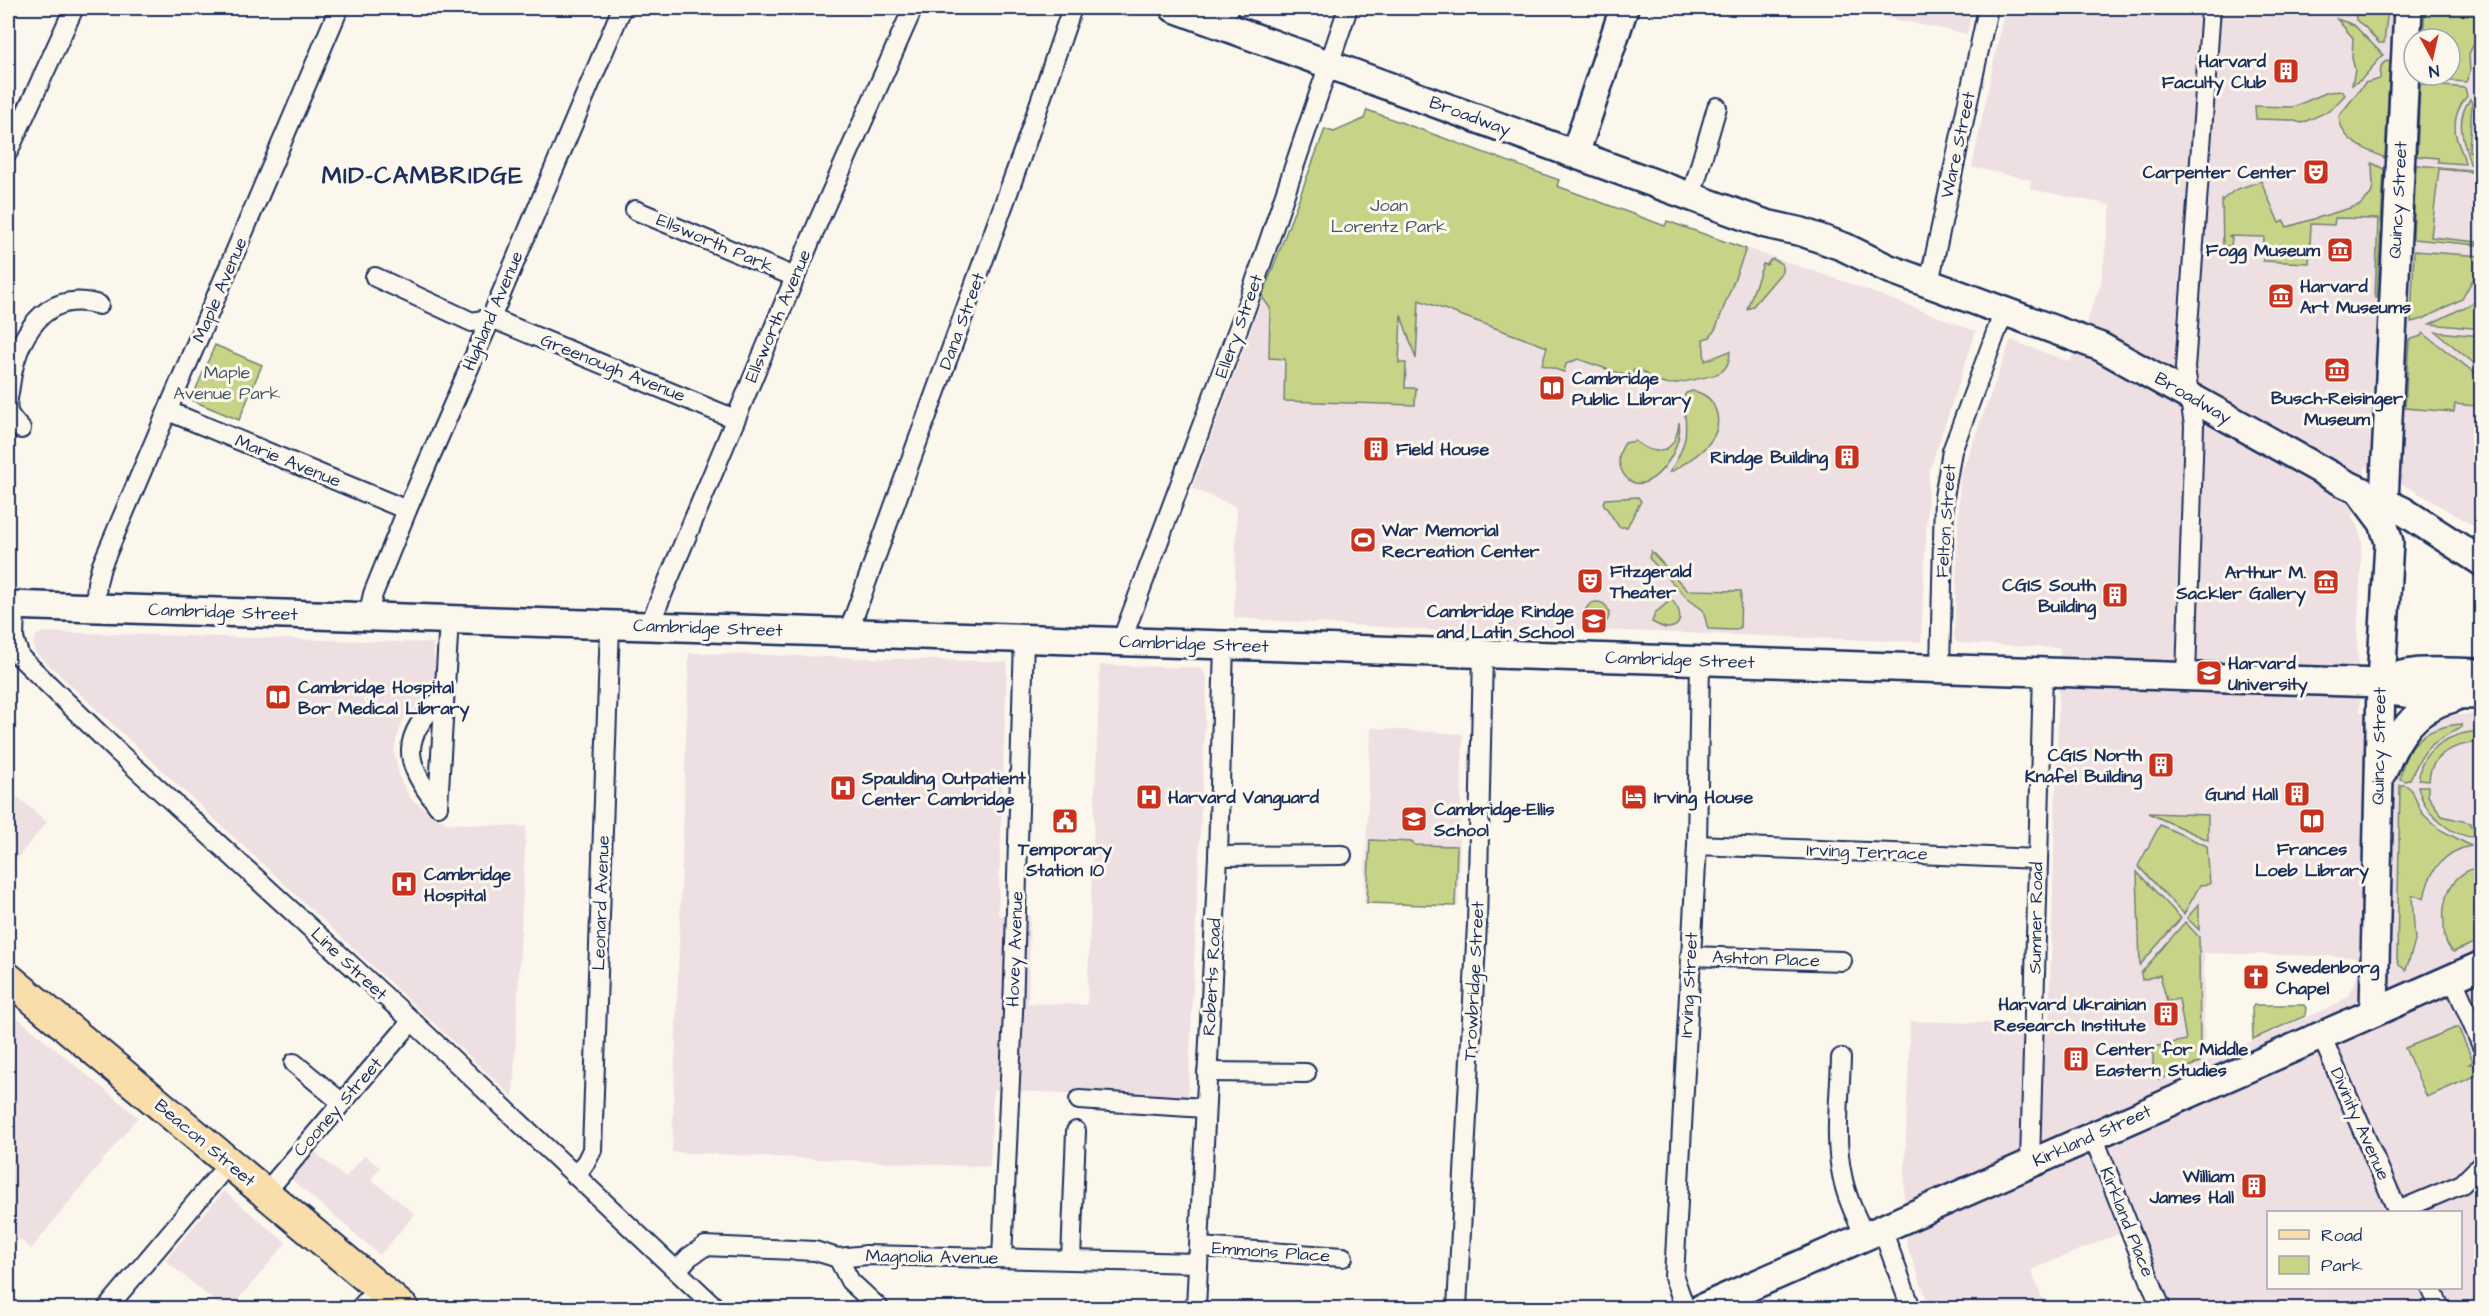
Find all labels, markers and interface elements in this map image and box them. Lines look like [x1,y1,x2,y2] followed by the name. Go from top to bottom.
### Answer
[2402,27,2462,87] north arrow
[2162,49,2267,96] place label: Harvard Faculty Club
[2271,56,2301,86] building icon: Harvard Faculty Club
[2427,59,2440,82] text: N
[1934,89,1982,201] street label: Ware Street
[1426,90,1514,143] street label: Broadway
[2382,140,2415,259] street label: Quincy Street
[2301,157,2331,187] theatre icon: Carpenter Center
[322,159,524,193] district label: MID-CAMBRIDGE
[2143,160,2296,185] place label: Carpenter Center
[1331,193,1447,239] park label: Joan Lorentz Park
[653,207,777,279] street label: Ellsworth Park
[187,233,254,347] street label: Maple Avenue
[2325,235,2355,265] museum icon: Fogg Museum
[2206,238,2321,264] place label: Fogg Museum
[739,246,817,386] street label: Ellsworth Avenue
[457,247,530,375] street label: Highland Avenue
[933,268,991,373] street label: Dana Street
[1209,270,1271,382] street label: Ellery Street
[2300,274,2411,320] place label: Harvard Art Museums
[2266,281,2296,311] museum icon: Harvard Art Museums
[537,328,689,409] street label: Greenough Avenue
[2322,355,2352,385] museum icon: Busch-Reisinger Museum
[173,360,281,406] park label: Maple Avenue Park
[1572,366,1691,413] place label: Cambridge Public Library
[2150,366,2236,431] street label: Broadway
[1537,373,1567,403] library icon: Cambridge Public Library
[2271,386,2403,432] place label: Busch-Reisinger Museum
[231,428,345,494] street label: Marie Avenue
[1361,434,1391,464] building icon: Field House
[1396,437,1489,462] place label: Field House
[1832,442,1862,472] building icon: Rindge Building
[1710,445,1829,471] place label: Rindge Building
[1930,462,1963,579] street label: Felton Street
[1381,518,1540,564] place label: War Memorial Recreation Center
[1348,525,1378,555] sports icon: War Memorial Recreation Center
[1609,559,1692,605] place label: Fitzgerald Theater
[2175,560,2306,607] place label: Arthur M. Sackler Gallery
[1575,566,1605,596] theatre icon: Fitzgerald Theater
[2311,567,2341,597] museum icon: Arthur M. Sackler Gallery
[2002,573,2097,620] place label: CGIS South Building
[2100,580,2130,610] building icon: CGIS South Building
[148,597,299,628] street label: Cambridge Street
[1427,599,1574,645] place label: Cambridge Rindge and Latin School
[1579,606,1609,636] school or university icon: Cambridge Rindge and Latin School
[633,613,784,644] street label: Cambridge Street
[1119,629,1270,660] street label: Cambridge Street
[1605,645,1756,676] street label: Cambridge Street
[2228,651,2308,698] place label: Harvard University
[2194,658,2224,688] school or university icon: Harvard University
[298,675,470,722] place label: Cambridge Hospital Bor Medical Library
[263,682,293,712] library icon: Cambridge Hospital Bor Medical Library
[2365,686,2394,805] street label: Quincy Street
[2025,743,2143,790] place label: CGIS North Knafel Building
[2146,750,2176,780] building icon: CGIS North Knafel Building
[861,766,1027,813] place label: Spaulding Outpatient Center Cambridge
[828,773,858,803] hospital icon: Spaulding Outpatient Center Cambridge
[2282,779,2312,809] building icon: Gund Hall
[1134,782,1164,812] hospital icon: Harvard Vanguard
[1619,782,1649,812] hotel icon: Irving House
[2205,782,2278,807] place label: Gund Hall
[1168,785,1320,811] place label: Harvard Vanguard
[1654,785,1753,811] place label: Irving House
[1433,797,1555,843] place label: Cambridge-Ellis School
[1399,804,1429,834] school or university icon: Cambridge-Ellis School
[1050,806,1080,836] public building icon: Temporary Station 10
[2297,806,2327,836] library icon: Frances Loeb Library
[586,835,616,971] street label: Leonard Avenue
[1017,837,1112,883] place label: Temporary Station 10
[1806,837,1928,868] street label: Irving Terrace
[2255,837,2369,884] place label: Frances Loeb Library
[424,862,511,908] place label: Cambridge Hospital
[2023,862,2049,974] street label: Sumner Road
[389,869,419,899] hospital icon: Cambridge Hospital
[1000,891,1031,1007] street label: Hovey Avenue
[1457,900,1492,1061] street label: Trowbridge Street
[1196,918,1228,1036] street label: Roberts Road
[305,922,393,1007] street label: Line Street
[1674,931,1705,1039] street label: Irving Street
[1712,945,1821,973] street label: Ashton Place
[2275,955,2380,1001] place label: Swedenborg Chapel
[2241,962,2271,992] church icon: Swedenborg Chapel
[1994,992,2146,1038] place label: Harvard Ukrainian Research Institute
[2151,999,2181,1029] building icon: Harvard Ukrainian Research Institute
[2096,1037,2248,1083] place label: Center for Middle Eastern Studies
[2061,1044,2091,1074] building icon: Center for Middle Eastern Studies
[288,1051,389,1163] street label: Cooney Street
[2323,1064,2396,1185] street label: Divinity Avenue
[149,1093,261,1193] street label: Beacon Street
[2029,1098,2156,1173] street label: Kirkland Street
[2094,1163,2161,1281] street label: Kirkland Place
[2149,1164,2235,1210] place label: William James Hall
[2239,1171,2269,1201] building icon: William James Hall
[2267,1211,2462,1289] legend
[2321,1223,2362,1248] text: Road
[1211,1235,1331,1269] street label: Emmons Place
[865,1243,999,1272] street label: Magnolia Avenue
[2321,1253,2363,1278] text: Park

